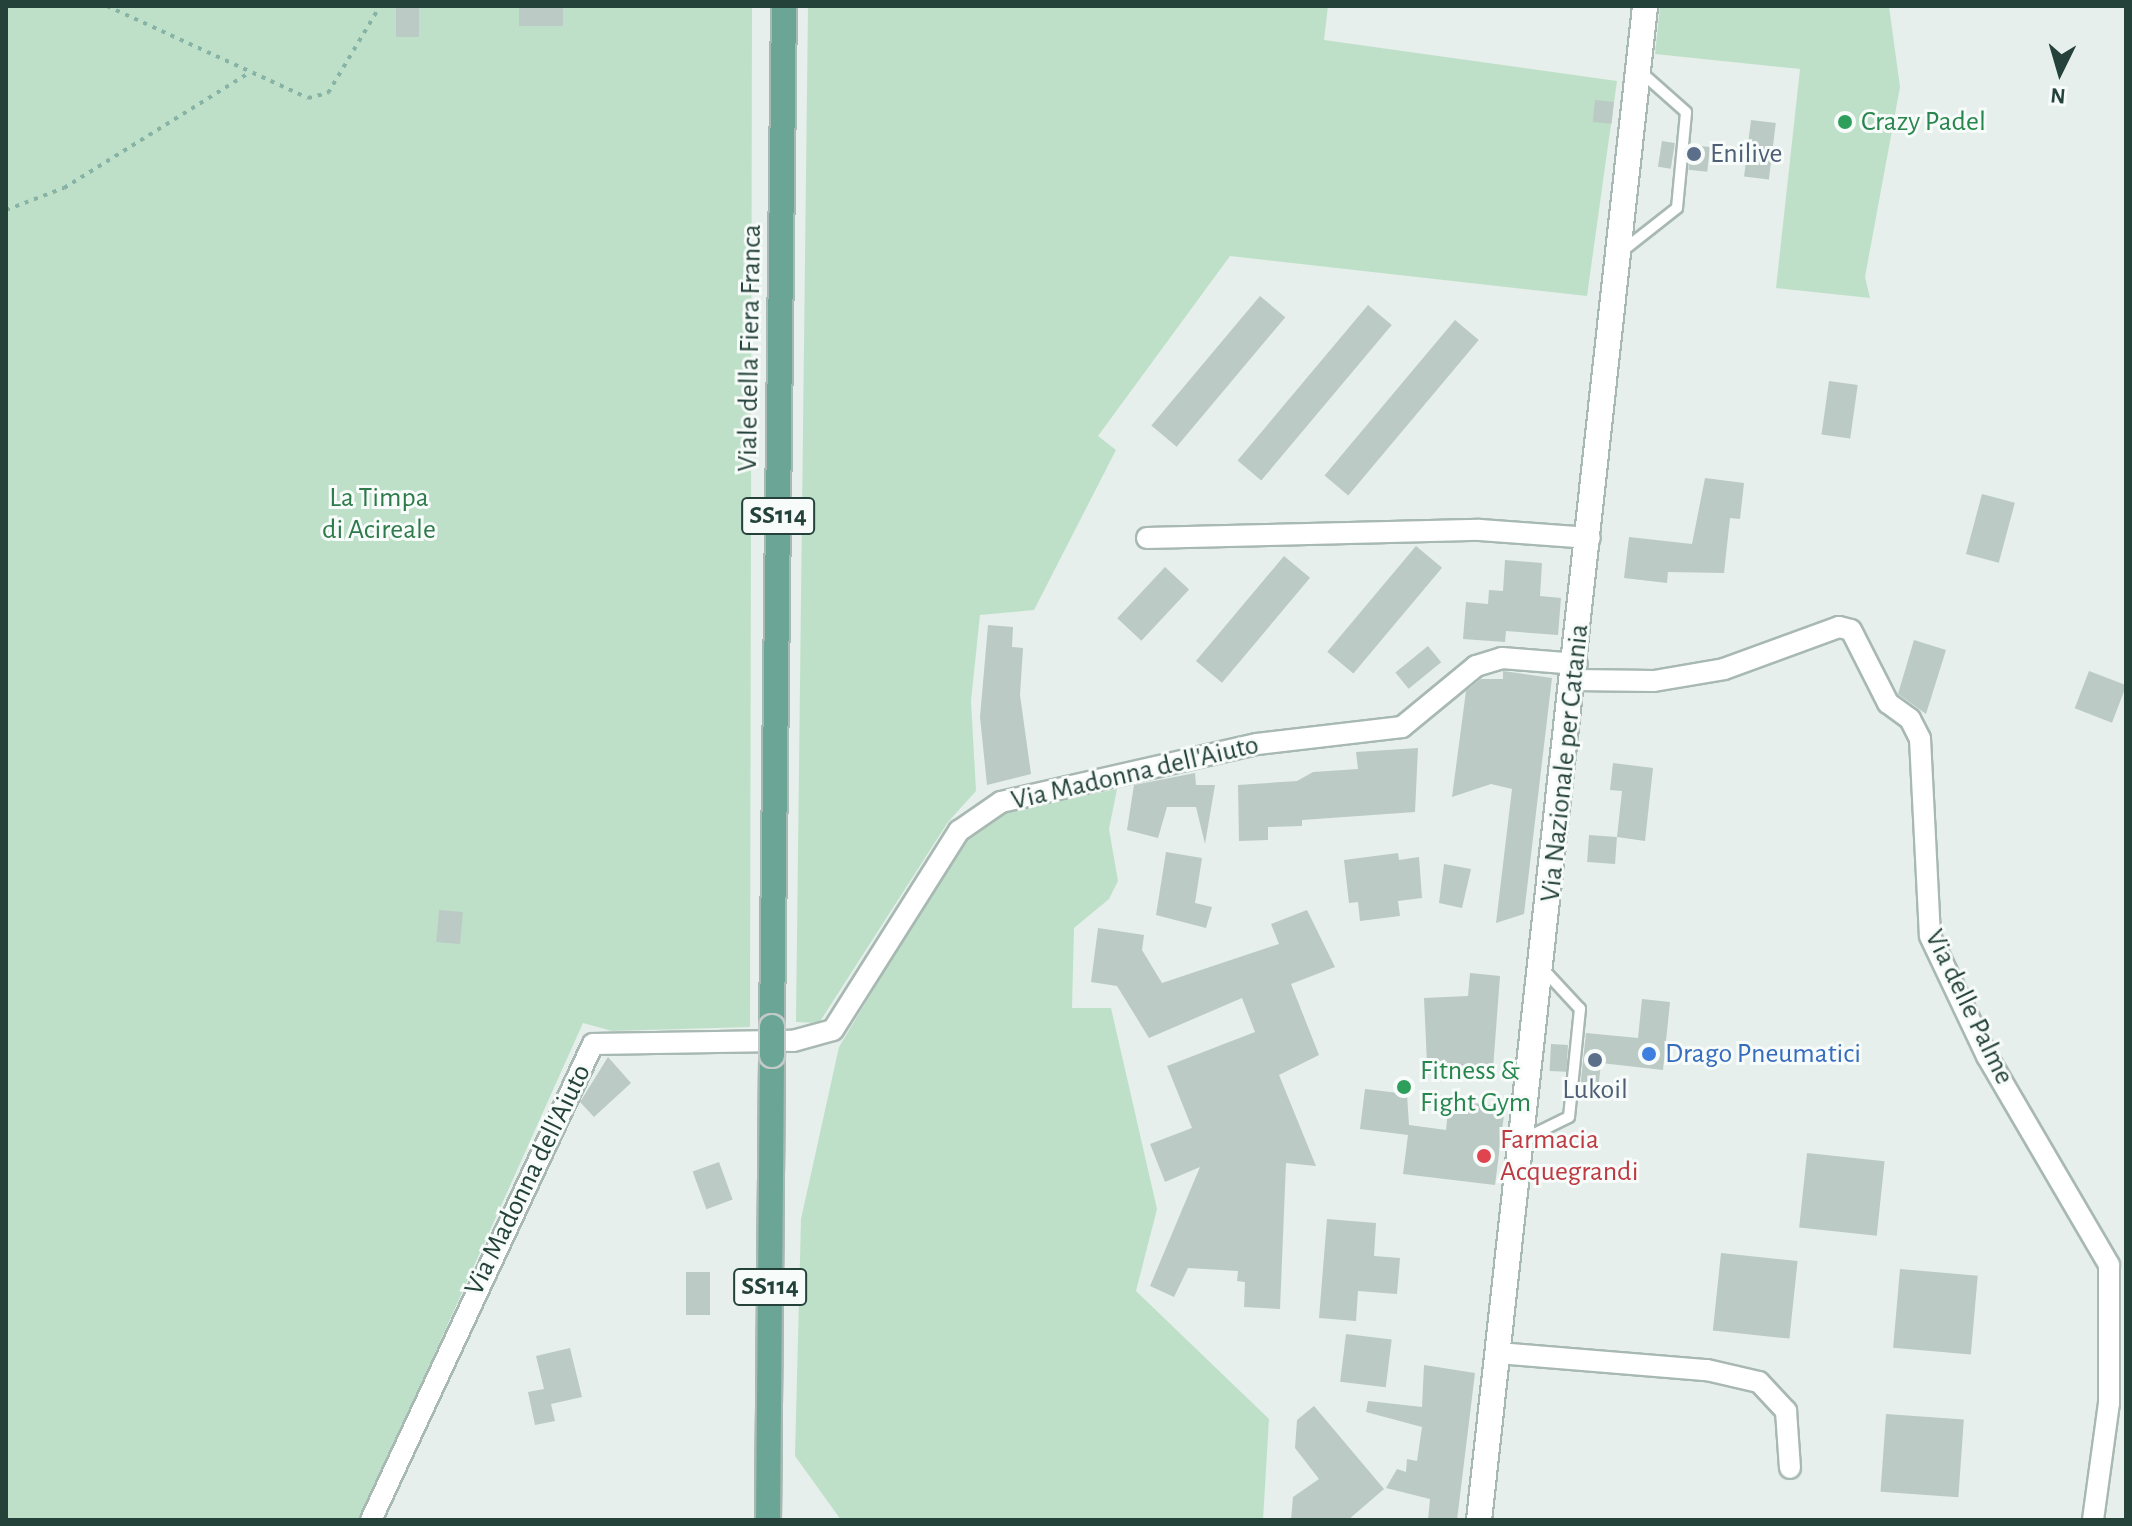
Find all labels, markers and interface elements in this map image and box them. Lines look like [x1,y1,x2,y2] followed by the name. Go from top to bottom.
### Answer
[2020,32,2100,112] north arrow
[2049,84,2066,108] text: N
[1861,105,1986,139] place label: Crazy Padel
[1836,113,1854,131] marker: Crazy Padel
[1710,137,1782,171] place label: Enilive
[1685,145,1703,163] marker: Enilive
[731,224,769,472] street label: Viale della Fiera Franca
[322,481,436,547] park label: La Timpa di Acireale
[740,494,816,538] road number: SS114
[1534,622,1596,904] street label: Via Nazionale per Catania
[1008,728,1262,818] street label: Via Madonna dell'Aiuto
[1917,924,2021,1090] street label: Via delle Palme
[1665,1037,1861,1071] place label: Drago Pneumatici
[1640,1045,1658,1063] marker: Drago Pneumatici
[1586,1051,1604,1069] marker: Lukoil
[1420,1054,1531,1120] place label: Fitness & Fight Gym
[458,1059,598,1301] street label: Via Madonna dell'Aiuto
[1562,1073,1628,1107] place label: Lukoil
[1395,1078,1413,1096] marker: Fitness & Fight Gym
[1500,1123,1638,1189] place label: Farmacia Acquegrandi
[1475,1147,1493,1165] marker: Farmacia Acquegrandi
[732,1265,808,1309] road number: SS114

